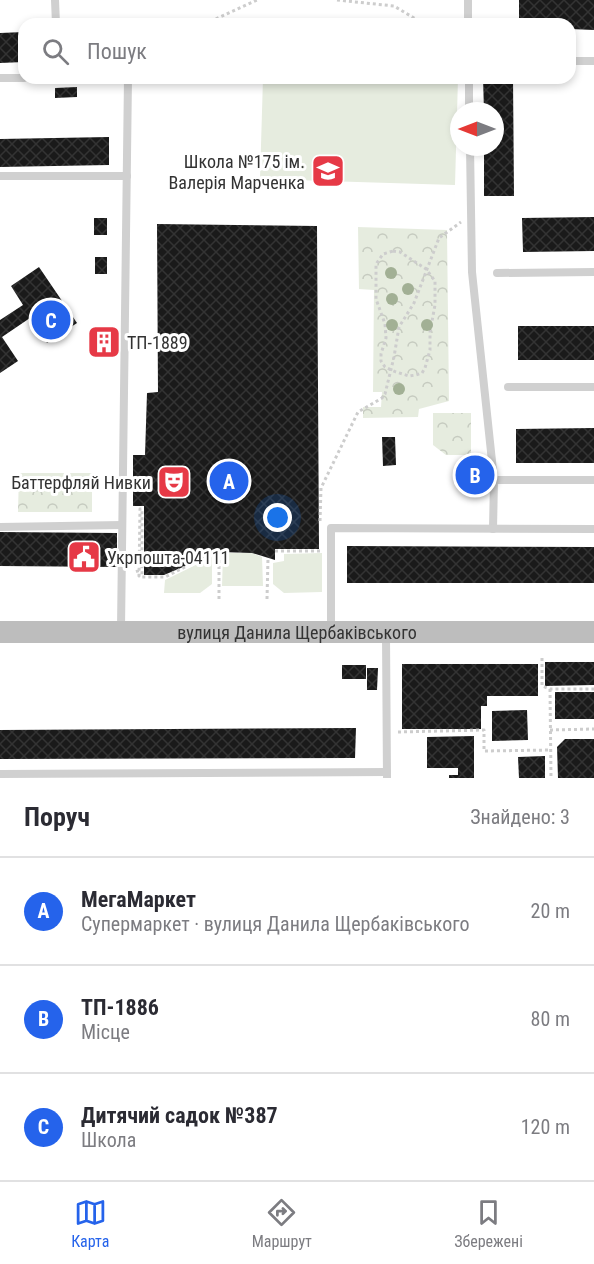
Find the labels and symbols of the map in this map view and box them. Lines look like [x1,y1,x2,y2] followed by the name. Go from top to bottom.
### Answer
[450,102,504,156] north arrow
[169,151,305,193] place label: Школа №175 ім. Валерія Марченка
[310,153,346,189] school or university icon: Школа №175 ім. Валерія Марченка
[32,298,70,342] pin: C
[86,324,122,360] building icon: ТП-1889
[127,332,188,353] place label: ТП-1889
[456,452,494,498] pin: B
[210,458,248,504] pin: A
[156,464,192,500] theatre icon: Баттерфляй Нивки
[11,472,151,493] place label: Баттерфляй Нивки
[263,503,292,532] your location
[66,539,102,575] public building icon: Укрпошта-04111
[107,547,229,568] place label: Укрпошта-04111
[177,622,417,643] street label: вулиця Данила Щербаківського

